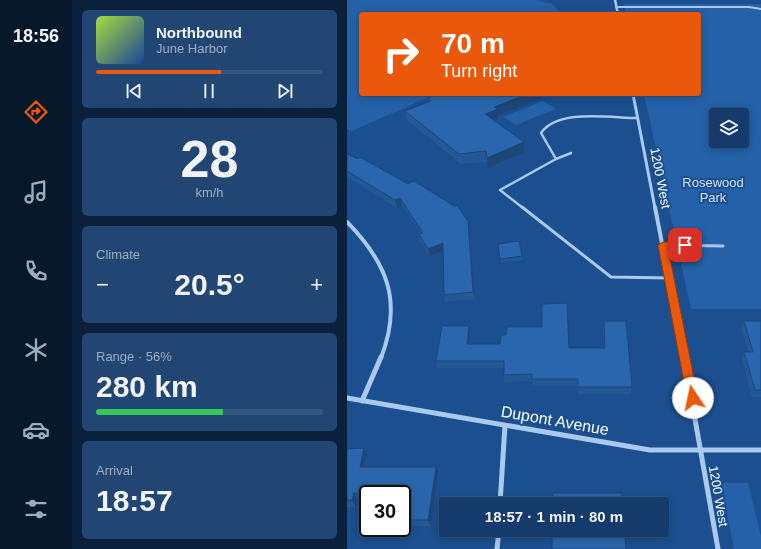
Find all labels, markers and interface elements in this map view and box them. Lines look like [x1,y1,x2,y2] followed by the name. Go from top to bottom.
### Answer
[156,24,242,41] text: Northbound
[13,26,59,46] text: 18:56
[375,28,427,80] icon: right
[441,28,505,59] text: 70 m
[156,41,228,56] text: June Harbor
[441,61,517,81] text: Turn right
[123,80,145,102] icon: previous
[198,80,220,102] icon: pause
[274,80,296,102] icon: next
[22,98,50,126] icon: directions
[709,108,749,148] map controls
[709,108,749,148] button: layers
[181,130,238,188] text: 28
[647,146,674,210] street label: 1200 West
[682,175,744,205] park label: Rosewood Park
[22,178,50,206] icon: music
[195,185,224,200] text: km/h
[668,228,702,262] pin
[674,234,696,256] icon: arrive
[96,247,140,262] text: Climate
[22,257,50,285] icon: phone
[174,268,245,301] text: 20.5°
[96,272,109,297] text: −
[310,272,323,297] text: +
[22,336,50,364] icon: climate
[96,349,172,364] text: Range · 56%
[96,370,198,403] text: 280 km
[672,377,714,419] position arrow
[500,403,610,438] street label: Dupont Avenue
[22,416,50,444] icon: car
[96,463,133,478] text: Arrival
[706,464,731,528] street label: 1200 West
[96,484,173,517] text: 18:57
[359,485,411,537] speed limit sign: 30
[22,495,50,523] icon: filters
[485,508,623,525] text: 18:57 · 1 min · 80 m

